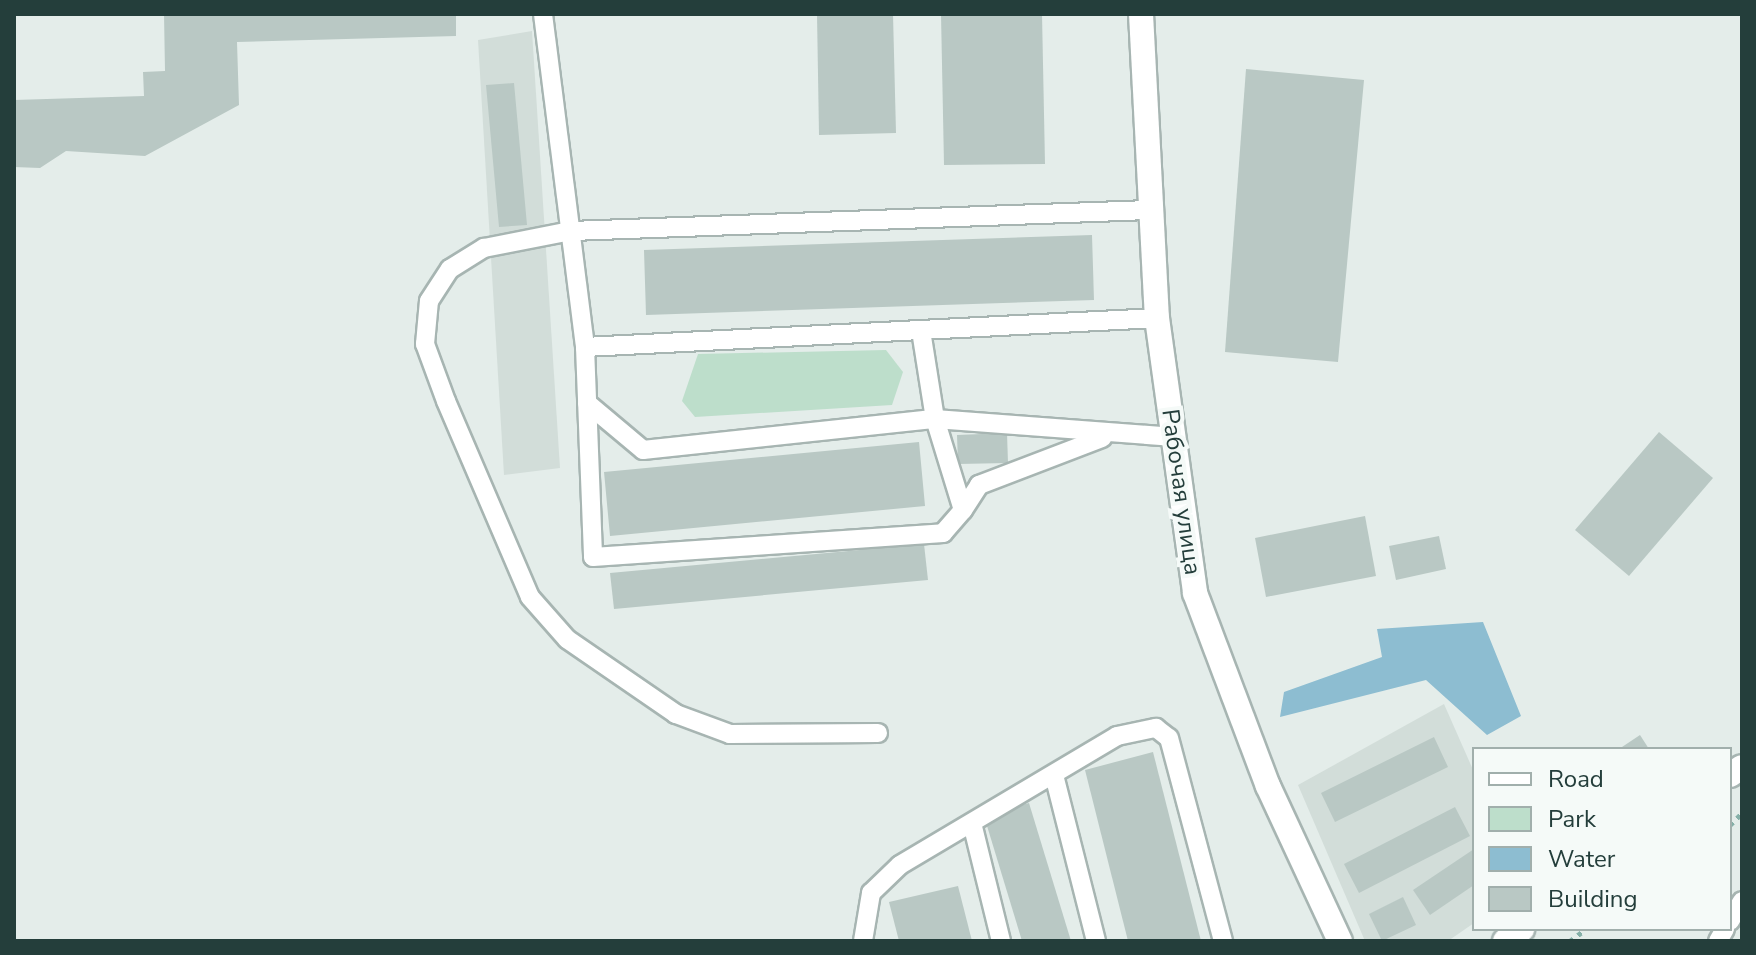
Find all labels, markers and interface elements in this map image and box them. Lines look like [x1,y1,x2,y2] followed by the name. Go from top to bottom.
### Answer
[1155,407,1207,577] street label: Рабочая улица
[1472,747,1732,931] legend
[1548,763,1604,795] text: Road
[1548,803,1596,835] text: Park
[1548,843,1615,875] text: Water
[1548,883,1638,915] text: Building

